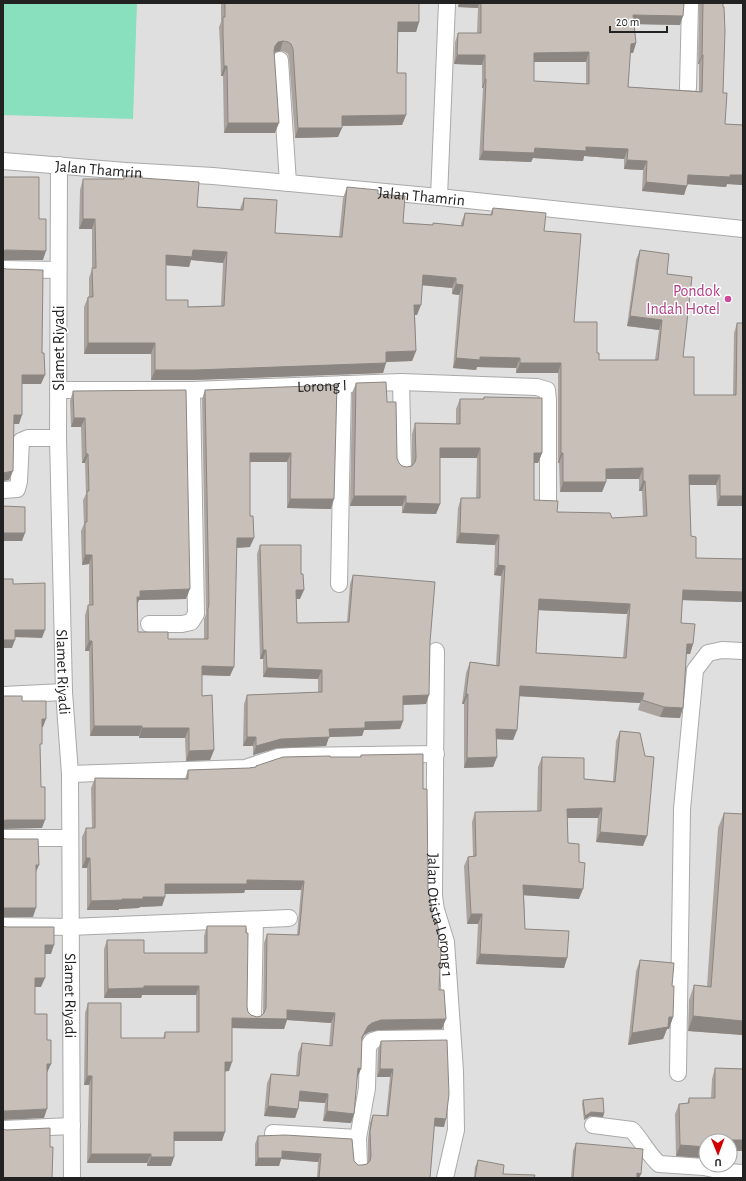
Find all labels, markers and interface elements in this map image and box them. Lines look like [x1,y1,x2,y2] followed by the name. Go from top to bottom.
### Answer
[610,8,667,34] scale bar
[616,16,639,28] text: 20 m
[54,158,143,181] street label: Jalan Thamrin
[377,184,466,209] street label: Jalan Thamrin
[646,283,721,317] place label: Pondok Indah Hotel
[723,294,733,304] marker: Pondok Indah Hotel
[51,305,68,391] street label: Slamet Riyadi
[297,377,347,395] street label: Lorong I
[54,629,73,715] street label: Slamet Riyadi
[425,853,455,978] street label: Jalan Otista Lorong 1
[61,953,78,1038] street label: Slamet Riyadi
[698,1133,738,1173] north arrow
[715,1157,722,1168] text: U

